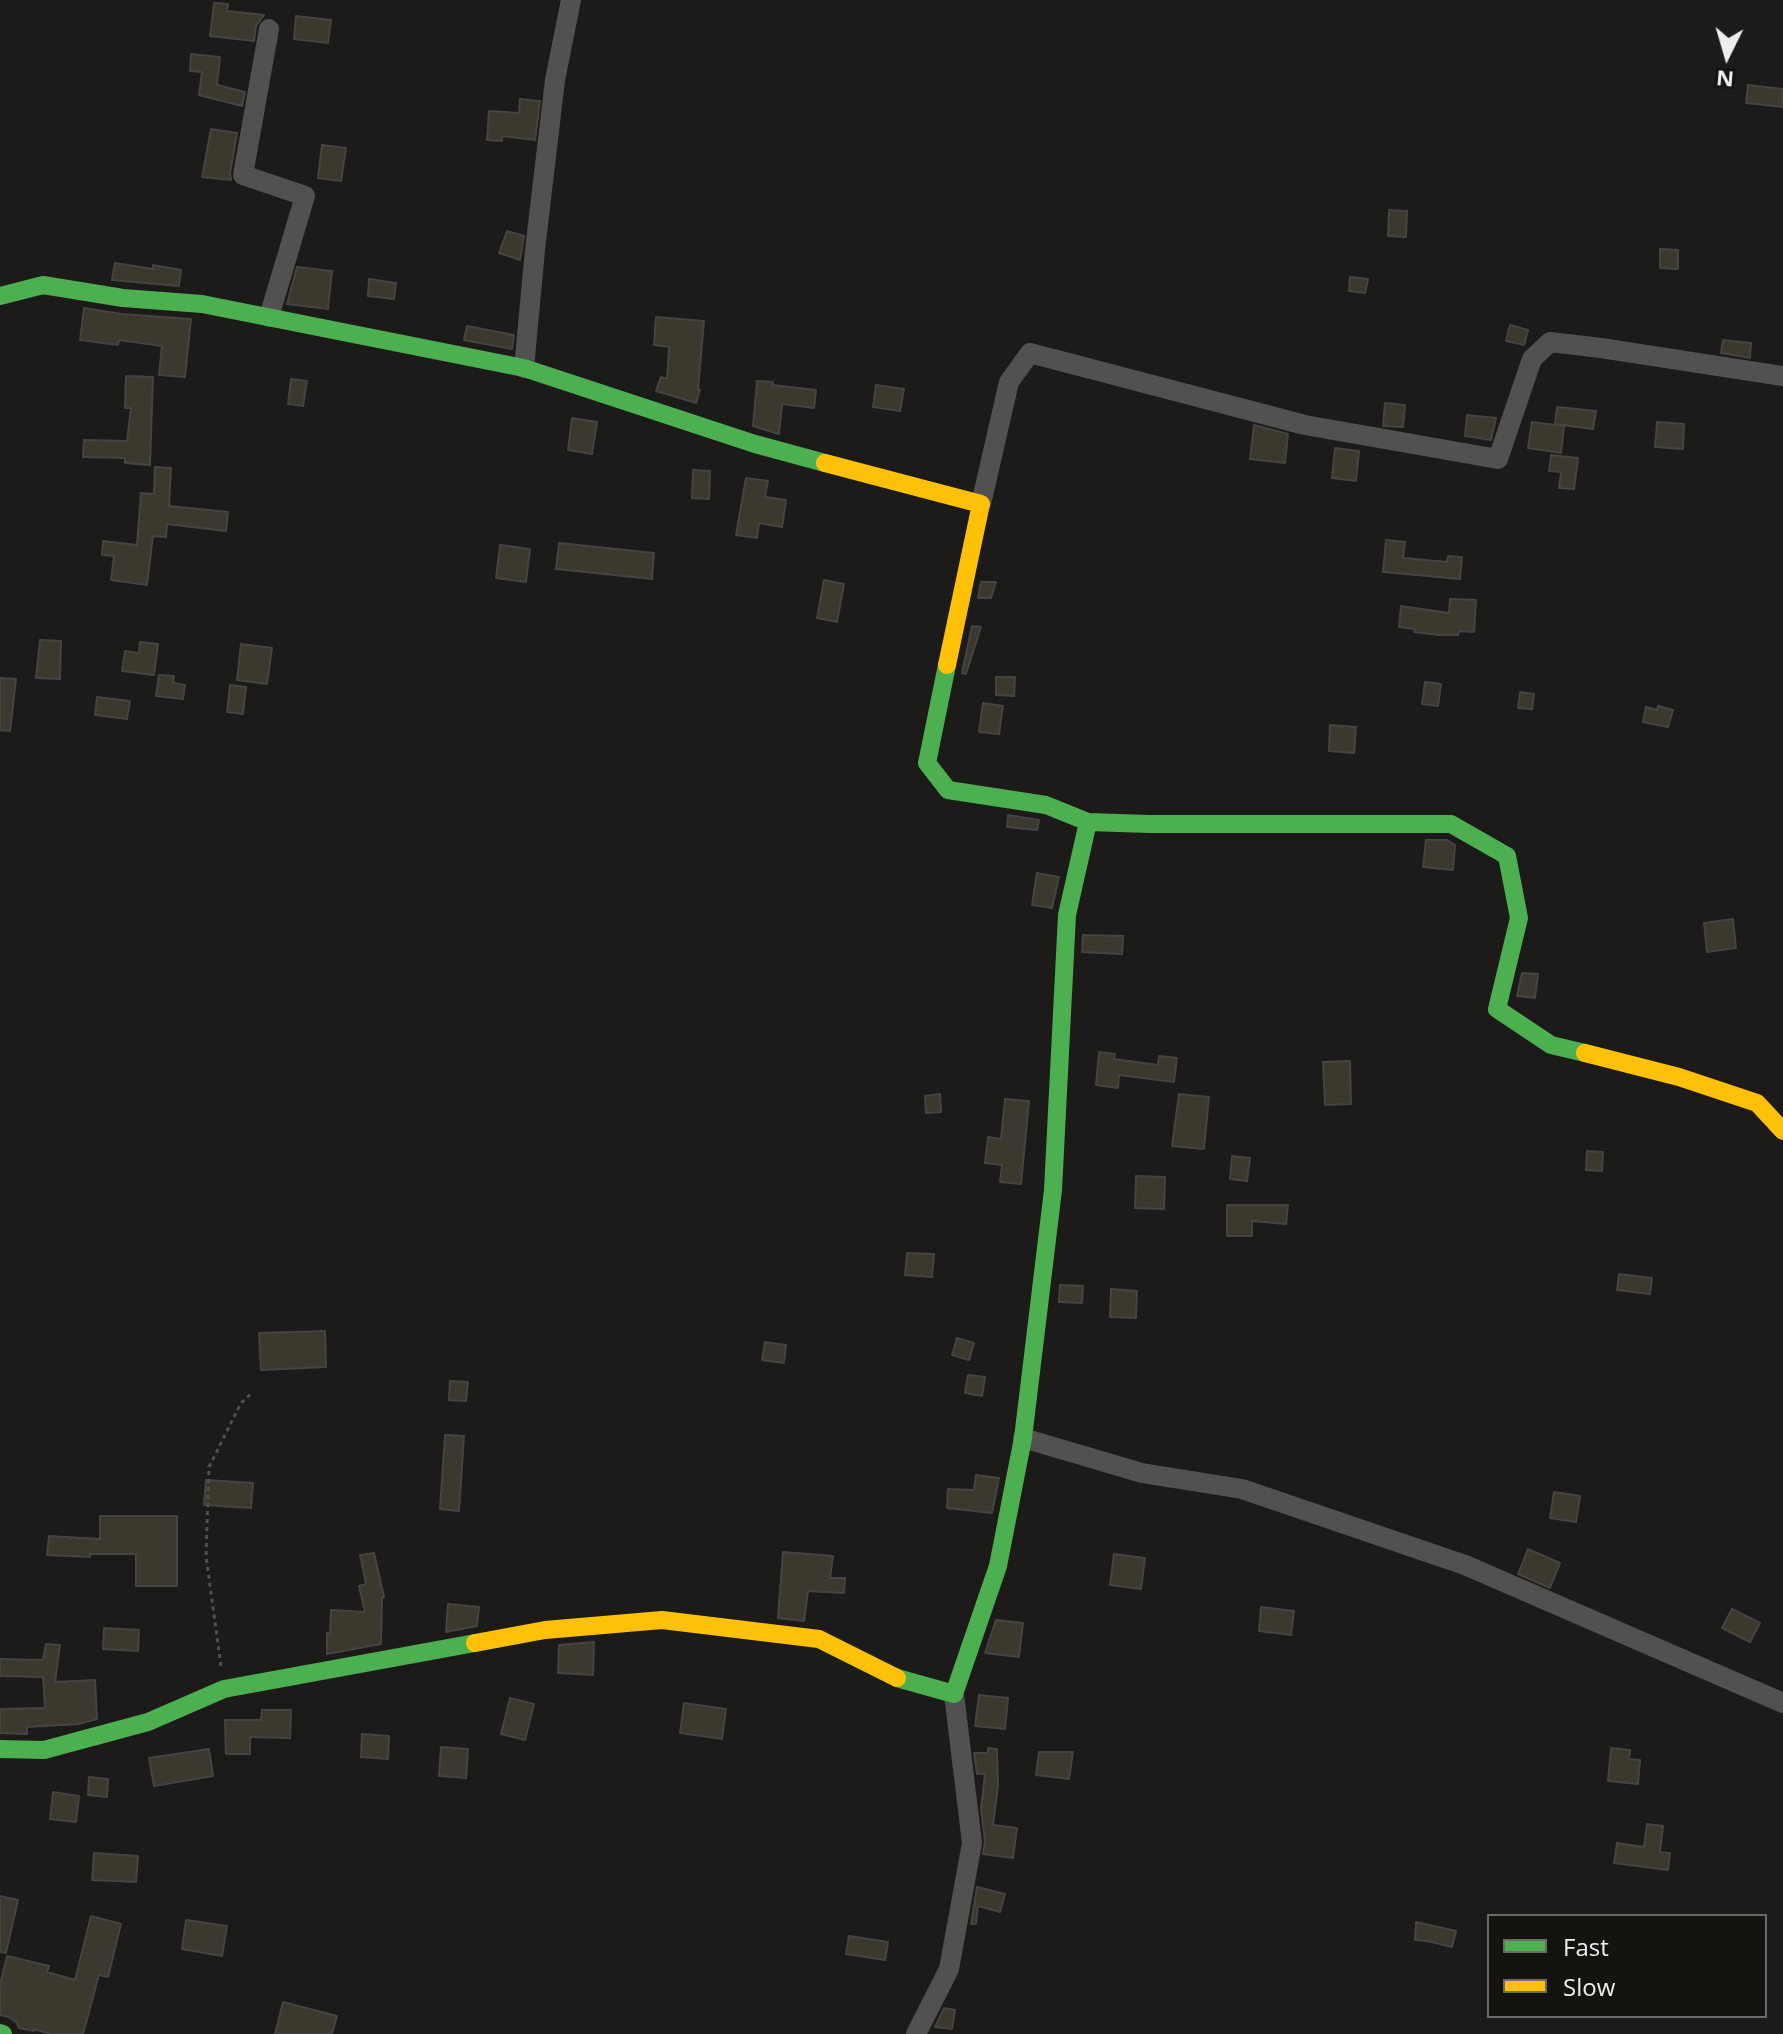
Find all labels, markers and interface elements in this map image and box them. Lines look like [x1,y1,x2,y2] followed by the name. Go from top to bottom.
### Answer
[1687,16,1767,96] north arrow
[1715,64,1735,96] text: N
[1487,1914,1767,2018] legend
[1563,1930,1609,1963] text: Fast
[1563,1970,1615,2003] text: Slow

